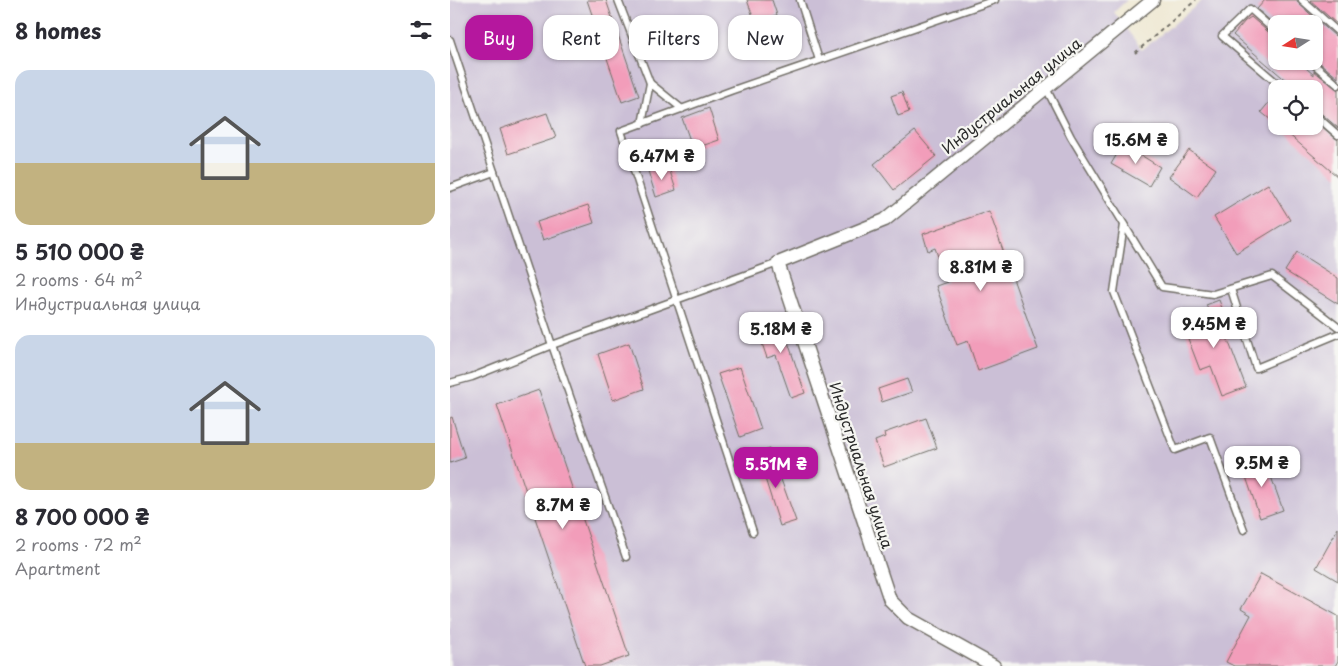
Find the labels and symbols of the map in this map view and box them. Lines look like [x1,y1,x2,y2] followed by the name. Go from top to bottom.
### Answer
[1268,15,1322,70] north arrow
[936,31,1086,159] street label: Индустриальная улица
[1090,122,1182,165] pin: 15.6M ₴
[616,138,708,181] pin: 6.47M ₴
[935,250,1027,292] pin: 8.81M ₴
[1168,306,1260,349] pin: 9.45M ₴
[735,312,827,354] pin: 5.18M ₴
[824,379,900,552] street label: Индустриальная улица
[730,446,822,489] pin: 5.51M ₴
[1221,446,1303,488] pin: 9.5M ₴
[522,488,604,530] pin: 8.7M ₴

